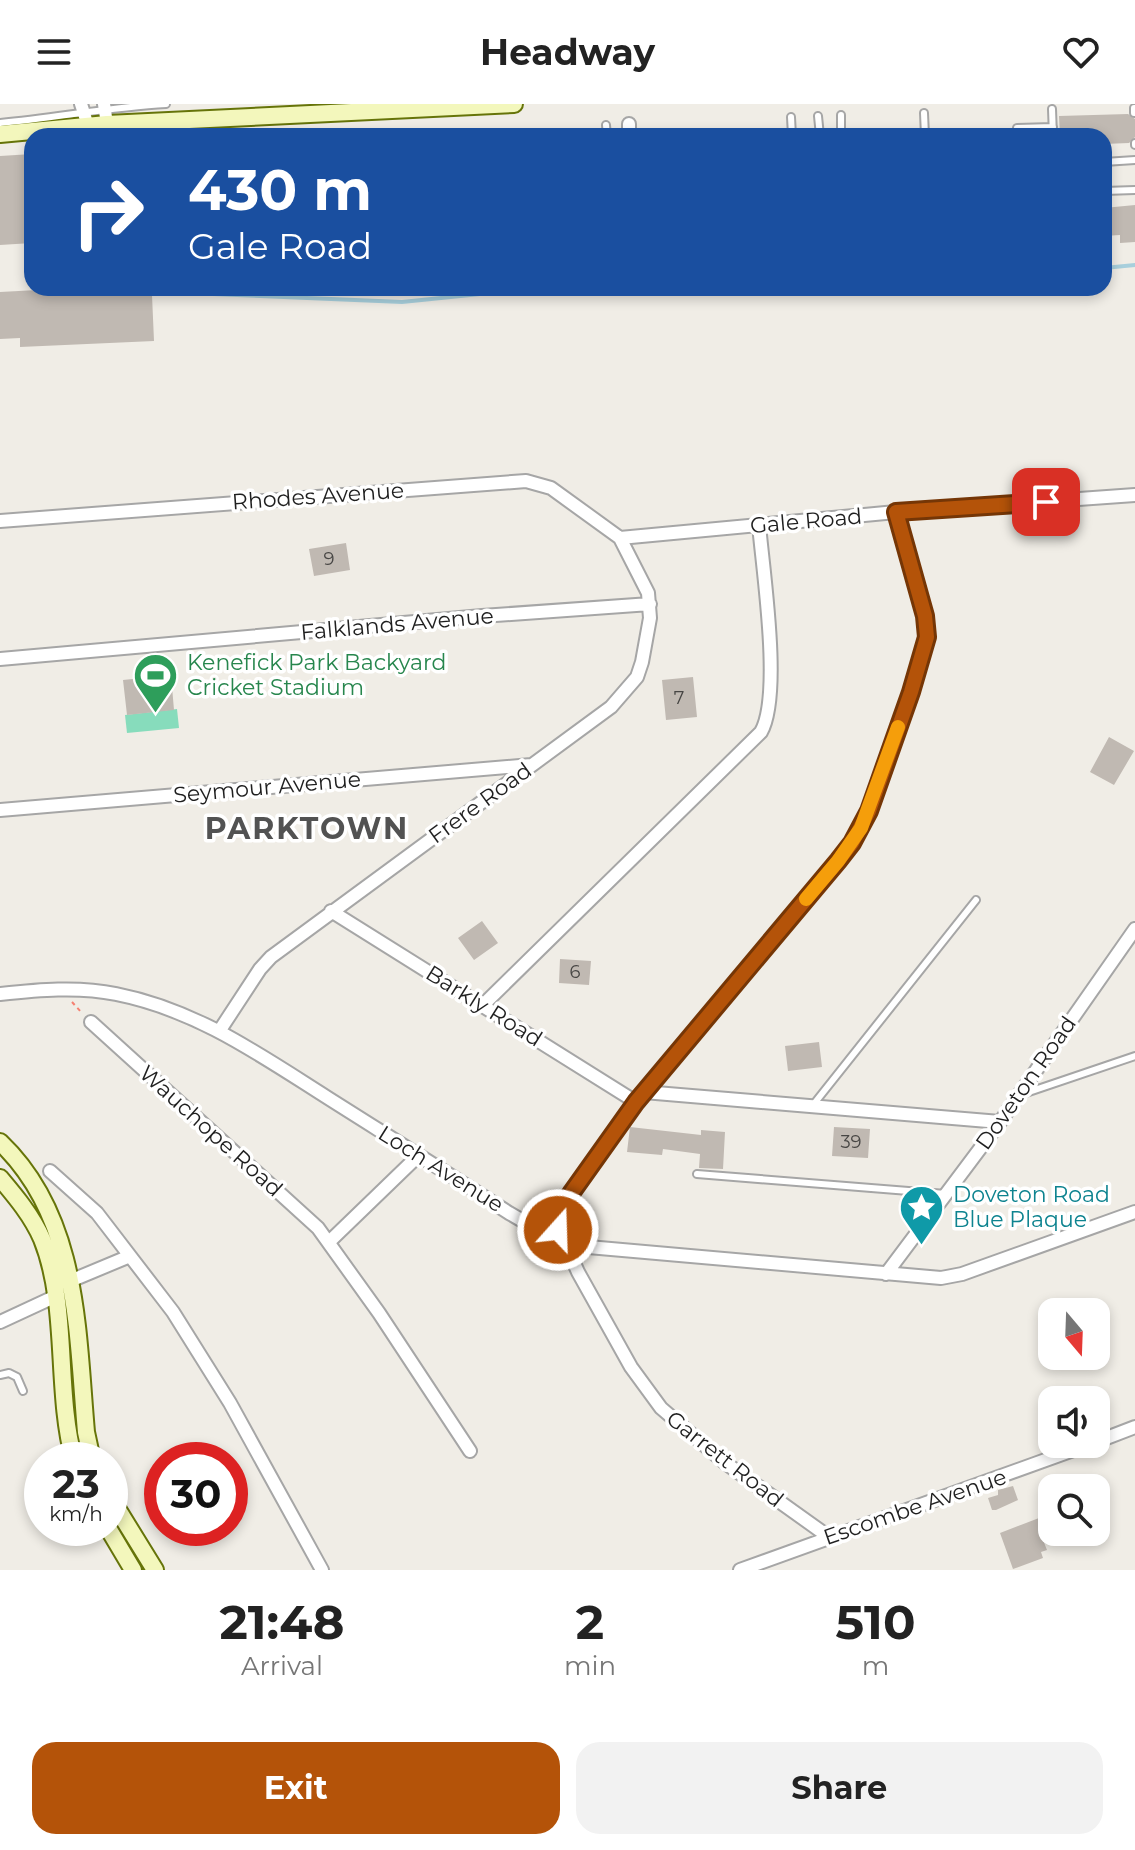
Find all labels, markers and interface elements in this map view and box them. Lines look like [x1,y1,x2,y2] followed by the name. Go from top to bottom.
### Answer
[32,30,76,74] icon: menu
[480,30,655,74] text: Headway
[1059,30,1103,74] icon: heart
[188,156,372,224] text: 430 m
[56,160,160,264] icon: right
[188,224,372,268] text: Gale Road
[1012,468,1080,536] pin
[231,477,405,515] street label: Rhodes Avenue
[1024,480,1068,524] icon: arrive
[749,503,863,539] street label: Gale Road
[324,548,335,570] house number: 9
[299,602,495,646] street label: Falklands Avenue
[187,649,446,701] place label: Kenefick Park Backyard Cricket Stadium
[132,651,180,714] sports icon: Kenefick Park Backyard Cricket Stadium
[674,687,684,709] house number: 7
[423,757,537,849] street label: Frere Road
[172,765,362,809] street label: Seymour Avenue
[205,810,409,847] district label: PARKTOWN
[421,959,547,1053] street label: Barkly Road
[570,961,581,983] house number: 6
[970,1011,1082,1155] street label: Doveton Road
[134,1060,288,1202] street label: Wauchope Road
[373,1120,509,1218] street label: Loch Avenue
[840,1131,862,1153] house number: 39
[953,1181,1110,1233] place label: Doveton Road Blue Plaque
[898,1183,946,1246] place icon: Doveton Road Blue Plaque
[516,1188,600,1272] position arrow
[1038,1298,1110,1370] north arrow
[1038,1298,1110,1546] map controls
[1038,1386,1110,1458] button: sound
[661,1405,789,1513] street label: Garrett Road
[144,1442,248,1546] speed limit sign: 30
[52,1459,100,1508] text: 23
[820,1463,1010,1551] street label: Escombe Avenue
[1038,1474,1110,1546] button: search
[49,1502,103,1526] text: km/h
[219,1593,344,1651] text: 21:48
[576,1593,604,1651] text: 2
[836,1593,915,1651] text: 510
[241,1650,323,1682] text: Arrival
[564,1650,616,1682] text: min
[862,1650,889,1682] text: m
[32,1742,560,1834] button: Exit
[576,1742,1103,1834] button: Share

